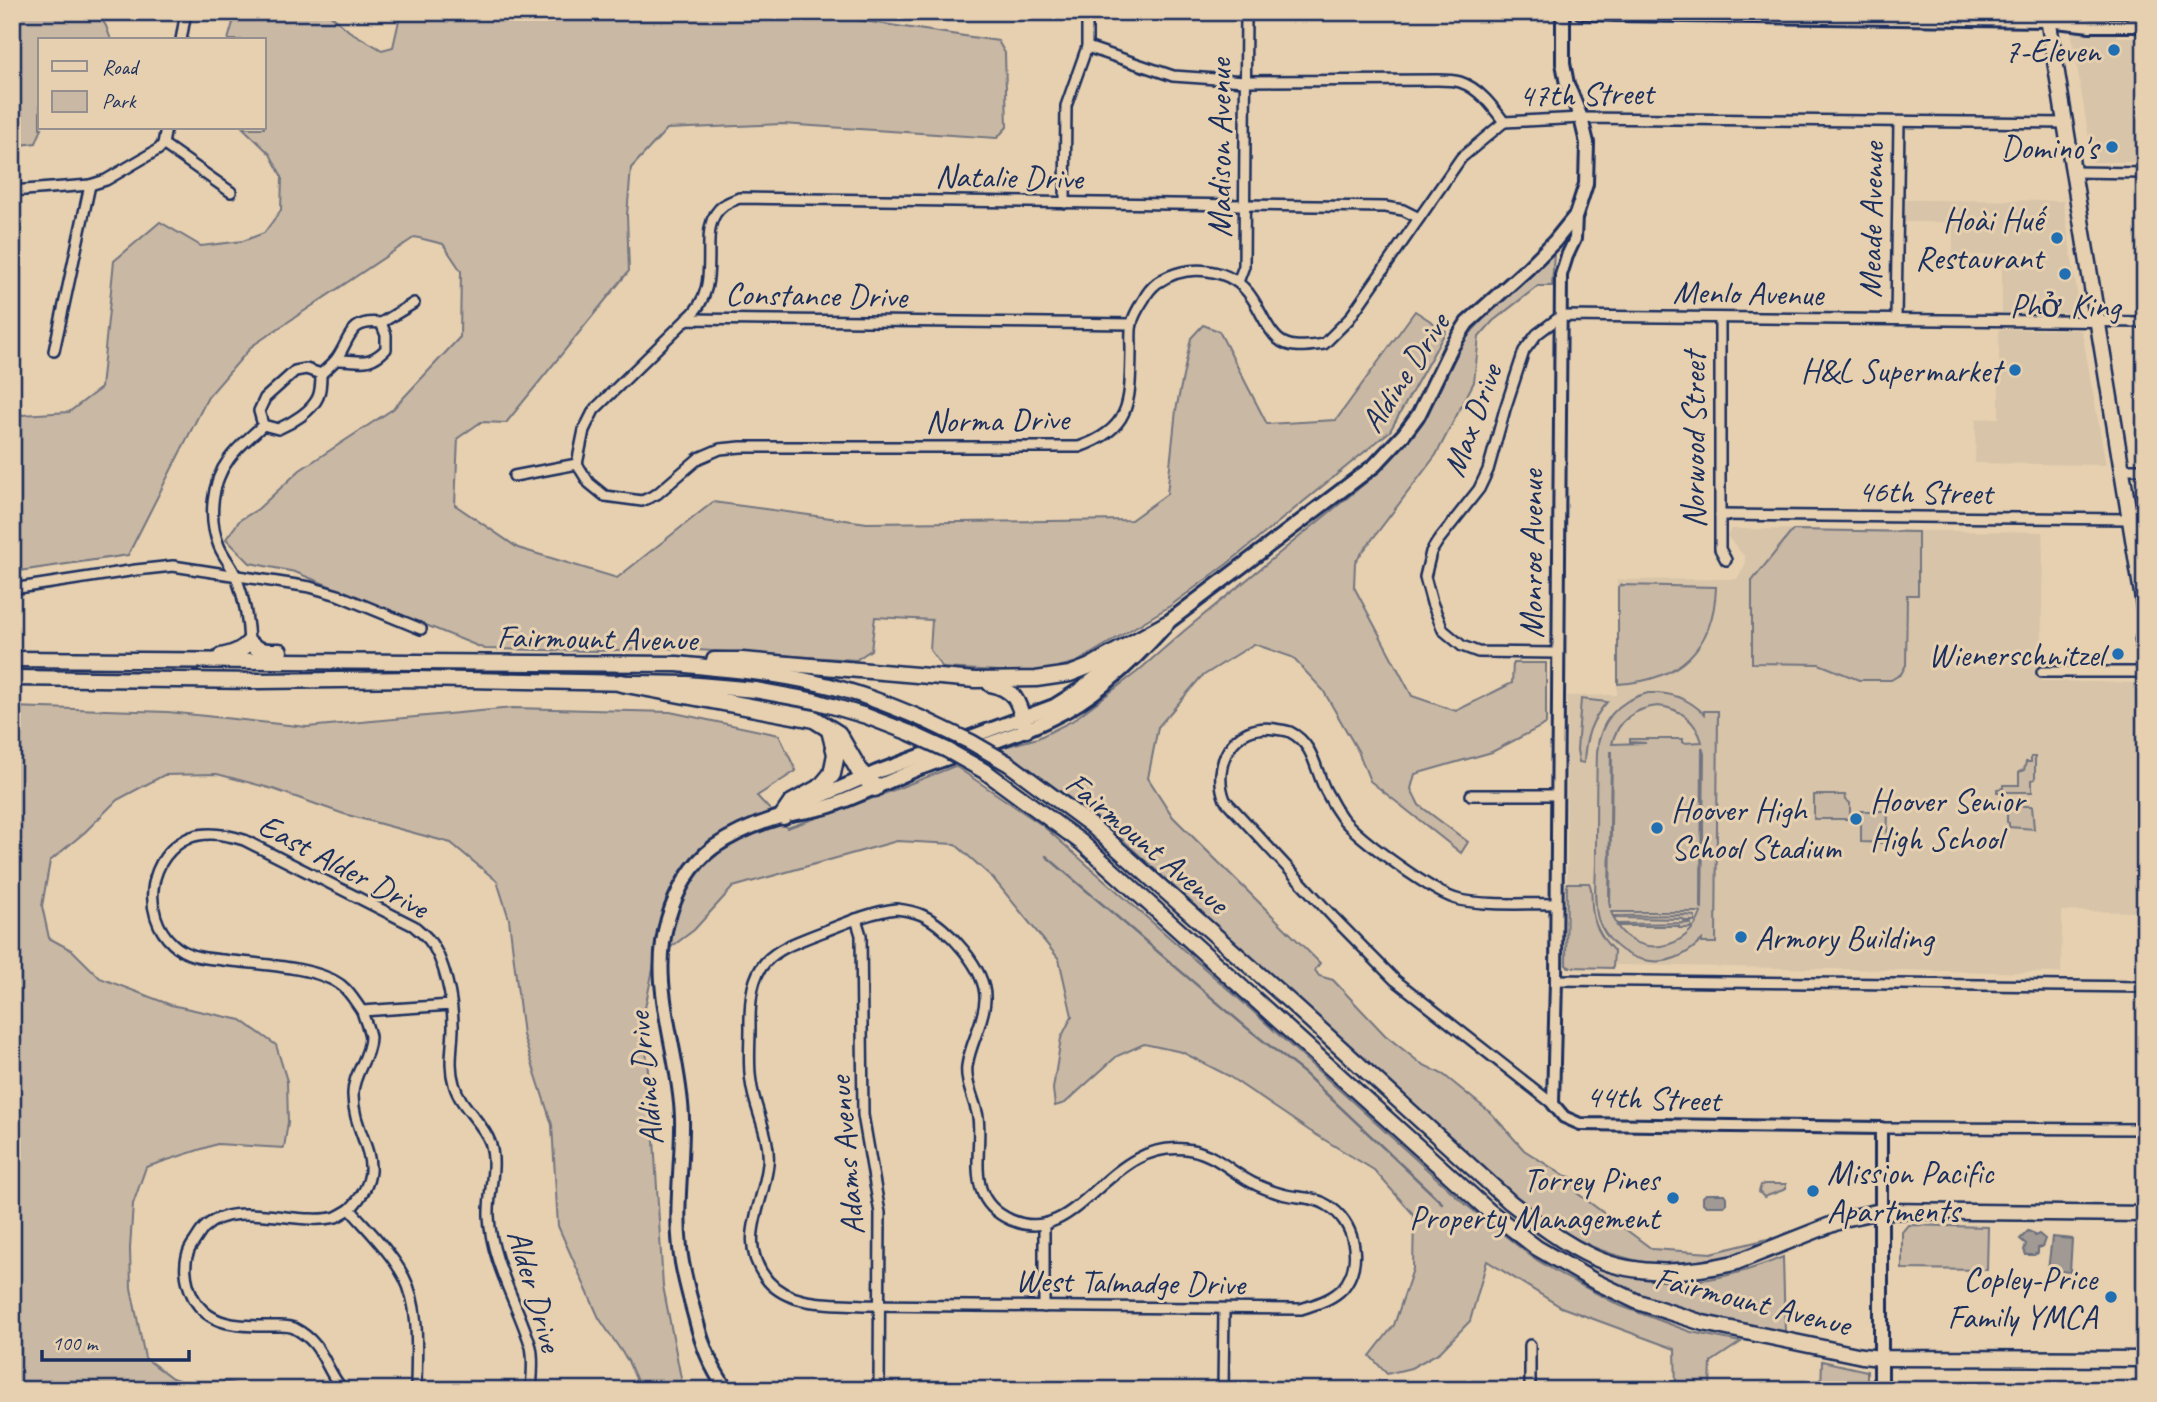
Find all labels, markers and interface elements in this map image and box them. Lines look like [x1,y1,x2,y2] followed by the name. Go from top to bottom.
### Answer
[2004,30,2102,72] place label: 7-Eleven
[38,38,266,130] legend
[2106,42,2122,58] marker: 7-Eleven
[102,54,141,80] text: Road
[1199,56,1241,237] street label: Madison Avenue
[1518,72,1657,116] street label: 47th Street
[102,88,137,114] text: Park
[2001,127,2101,169] place label: Domino's
[2104,139,2120,155] marker: Domino's
[1849,140,1893,298] street label: Meade Avenue
[935,155,1085,199] street label: Natalie Drive
[1915,199,2048,279] place label: Hoài Huế Restaurant
[2049,230,2065,246] marker: Hoài Huế Restaurant
[2057,266,2073,282] marker: Phở King
[1673,271,1826,315] street label: Menlo Avenue
[725,272,909,318] street label: Constance Drive
[2010,285,2122,327] place label: Phở King
[1351,303,1460,440] street label: Aldine Drive
[1673,348,1715,528] street label: Norwood Street
[1801,350,2005,392] place label: H&L Supermarket
[1432,356,1512,482] street label: Max Drive
[2007,362,2023,378] marker: H&L Supermarket
[925,398,1071,442] street label: Norma Drive
[1511,467,1553,638] street label: Monroe Avenue
[1857,470,1996,514] street label: 46th Street
[496,615,700,661] street label: Fairmount Avenue
[1928,634,2109,676] place label: Wienerschnitzel
[2110,646,2126,662] marker: Wienerschnitzel
[1057,762,1239,925] street label: Fairmount Avenue
[1870,780,2027,860] place label: Hoover Senior High School
[1671,789,1842,869] place label: Hoover High School Stadium
[251,804,438,929] street label: East Alder Drive
[1848,811,1864,827] marker: Hoover Senior High School
[1649,820,1665,836] marker: Hoover High School Stadium
[1755,917,1935,959] place label: Armory Building
[1733,929,1749,945] marker: Armory Building
[617,1008,673,1148] street label: Aldine Drive
[818,1072,874,1237] street label: Adams Avenue
[1585,1075,1724,1121] street label: 44th Street
[1827,1152,1995,1232] place label: Mission Pacific Apartments
[1409,1159,1662,1239] place label: Torrey Pines Property Management
[1805,1183,1821,1199] marker: Mission Pacific Apartments
[1665,1190,1681,1206] marker: Torrey Pines Property Management
[498,1224,573,1358] street label: Alder Drive
[1651,1256,1857,1346] street label: Fairmount Avenue
[1948,1258,2099,1338] place label: Copley-Price Family YMCA
[1015,1259,1247,1305] street label: West Talmadge Drive
[2103,1289,2119,1305] marker: Copley-Price Family YMCA
[42,1318,189,1362] scale bar
[52,1330,99,1356] text: 100 m

